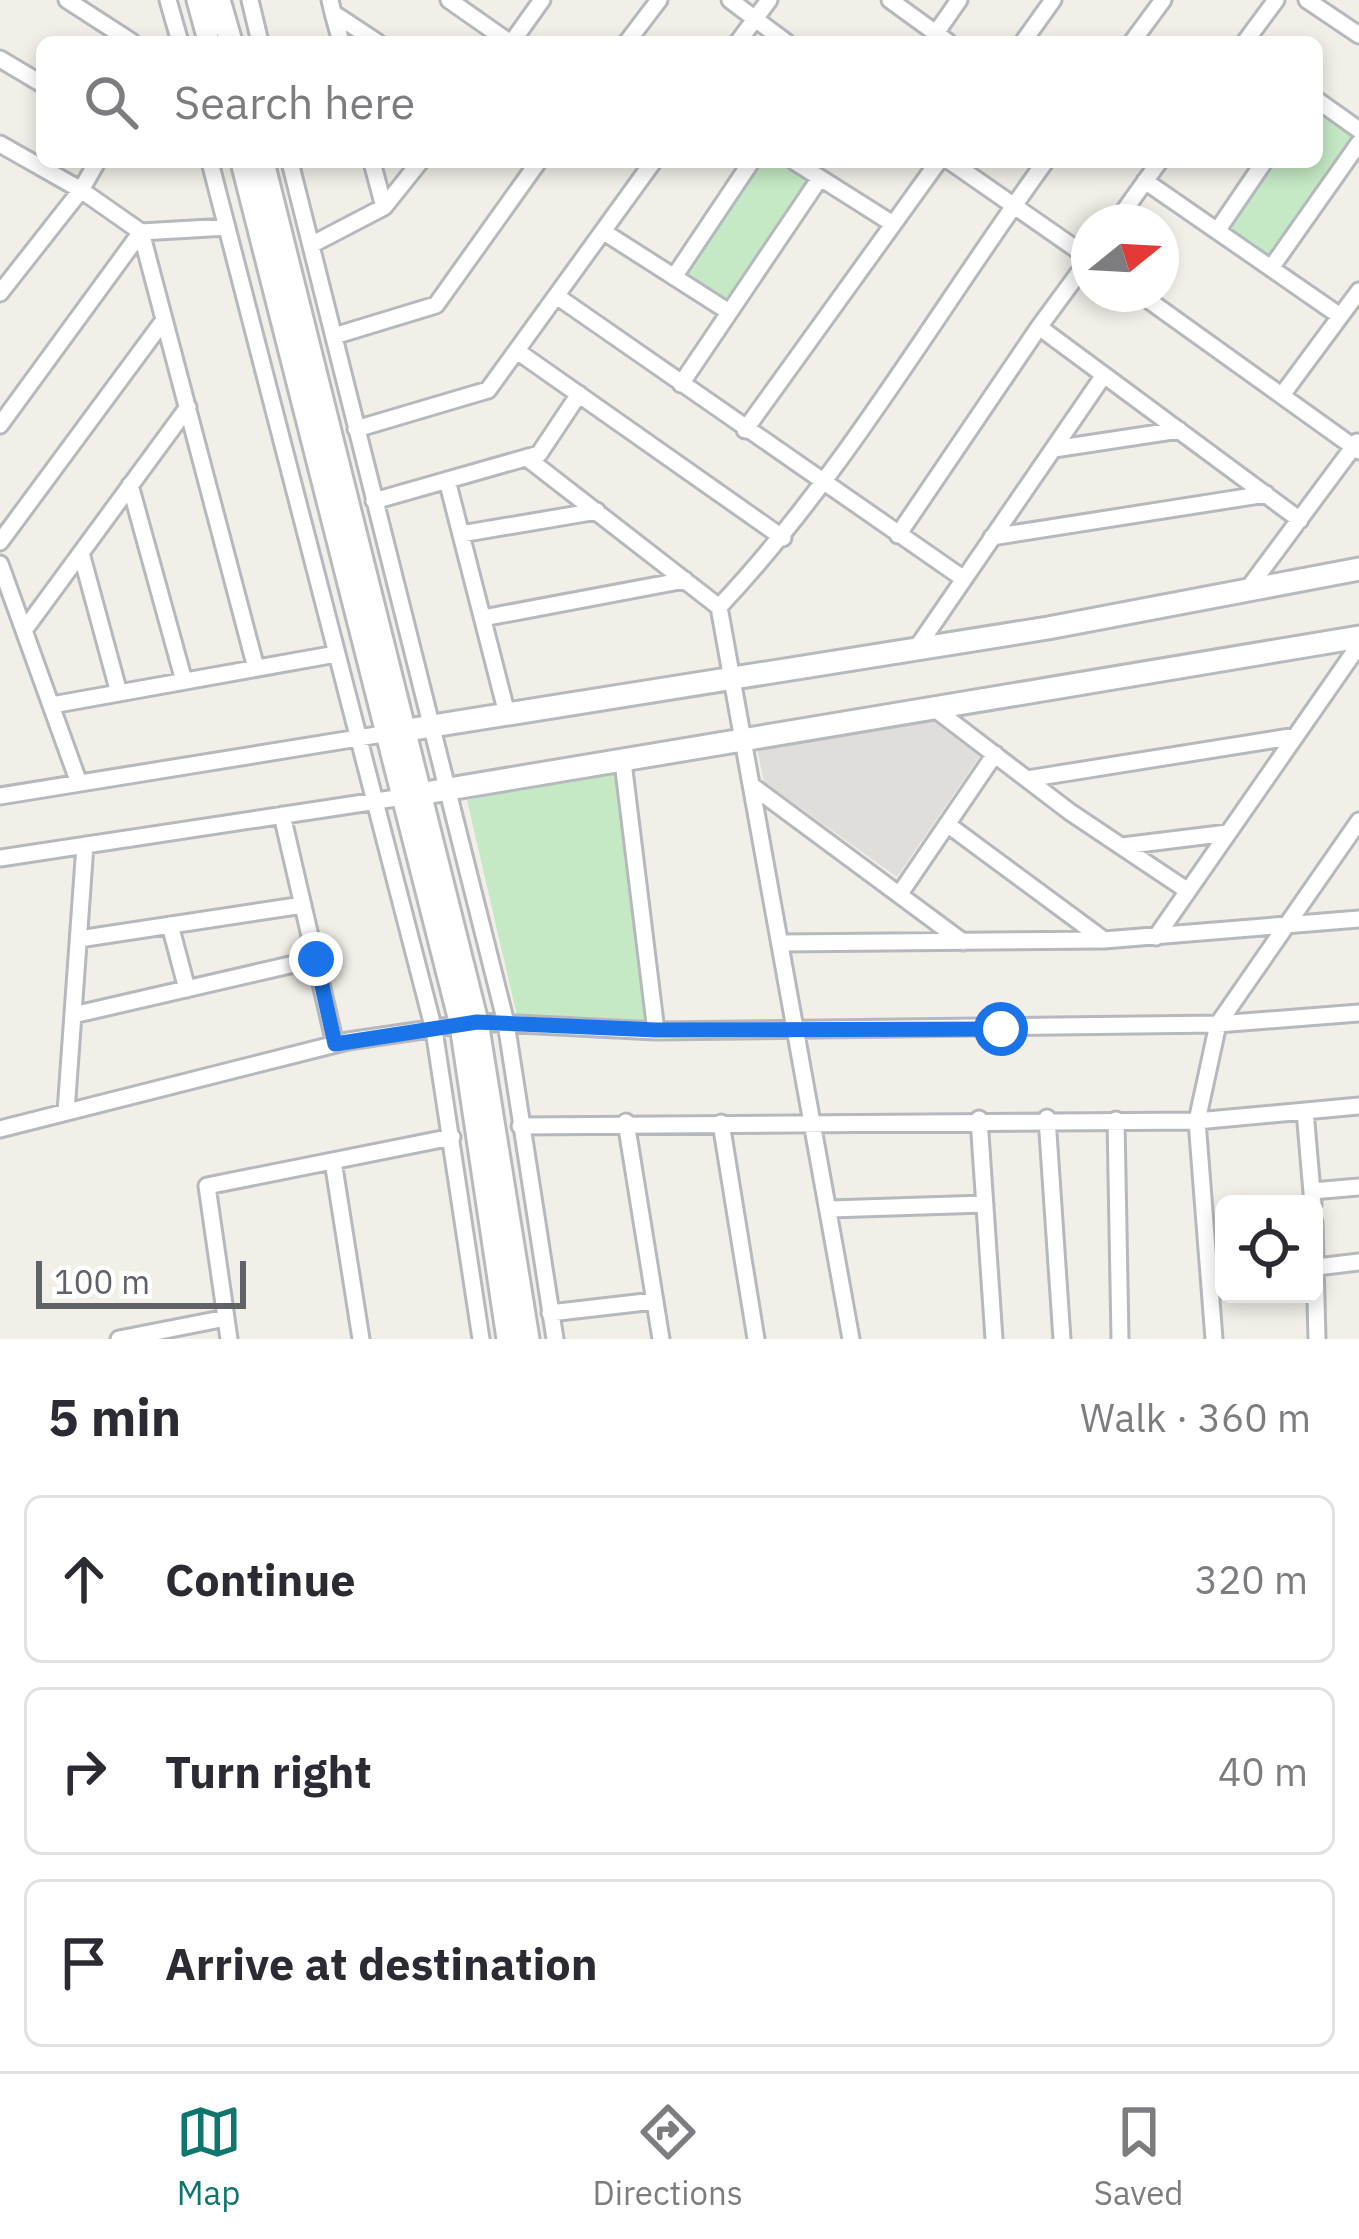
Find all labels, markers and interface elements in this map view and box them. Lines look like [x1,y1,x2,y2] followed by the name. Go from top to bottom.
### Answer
[36,36,1323,168] search box
[78,69,144,135] icon: search
[174,73,415,131] text: Search here
[1071,204,1179,312] north arrow
[289,932,343,986] route end
[974,1002,1028,1056] route start
[1215,1195,1323,1303] map controls
[1215,1195,1323,1303] button: locate
[36,1255,246,1308] scale bar
[54,1260,150,1303] text: 100 m
[48,1384,181,1450] text: 5 min
[1080,1392,1311,1443] text: Walk · 360 m
[51,1546,117,1612] icon: ahead
[165,1550,356,1608] text: Continue
[1195,1554,1308,1605] text: 320 m
[51,1738,117,1804] icon: right
[165,1742,372,1800] text: Turn right
[1218,1746,1308,1797] text: 40 m
[51,1930,117,1996] icon: arrive
[165,1934,598,1992] text: Arrive at destination
[176,2099,242,2214] tab: Map
[593,2099,743,2214] tab: Directions
[1094,2099,1183,2214] tab: Saved

